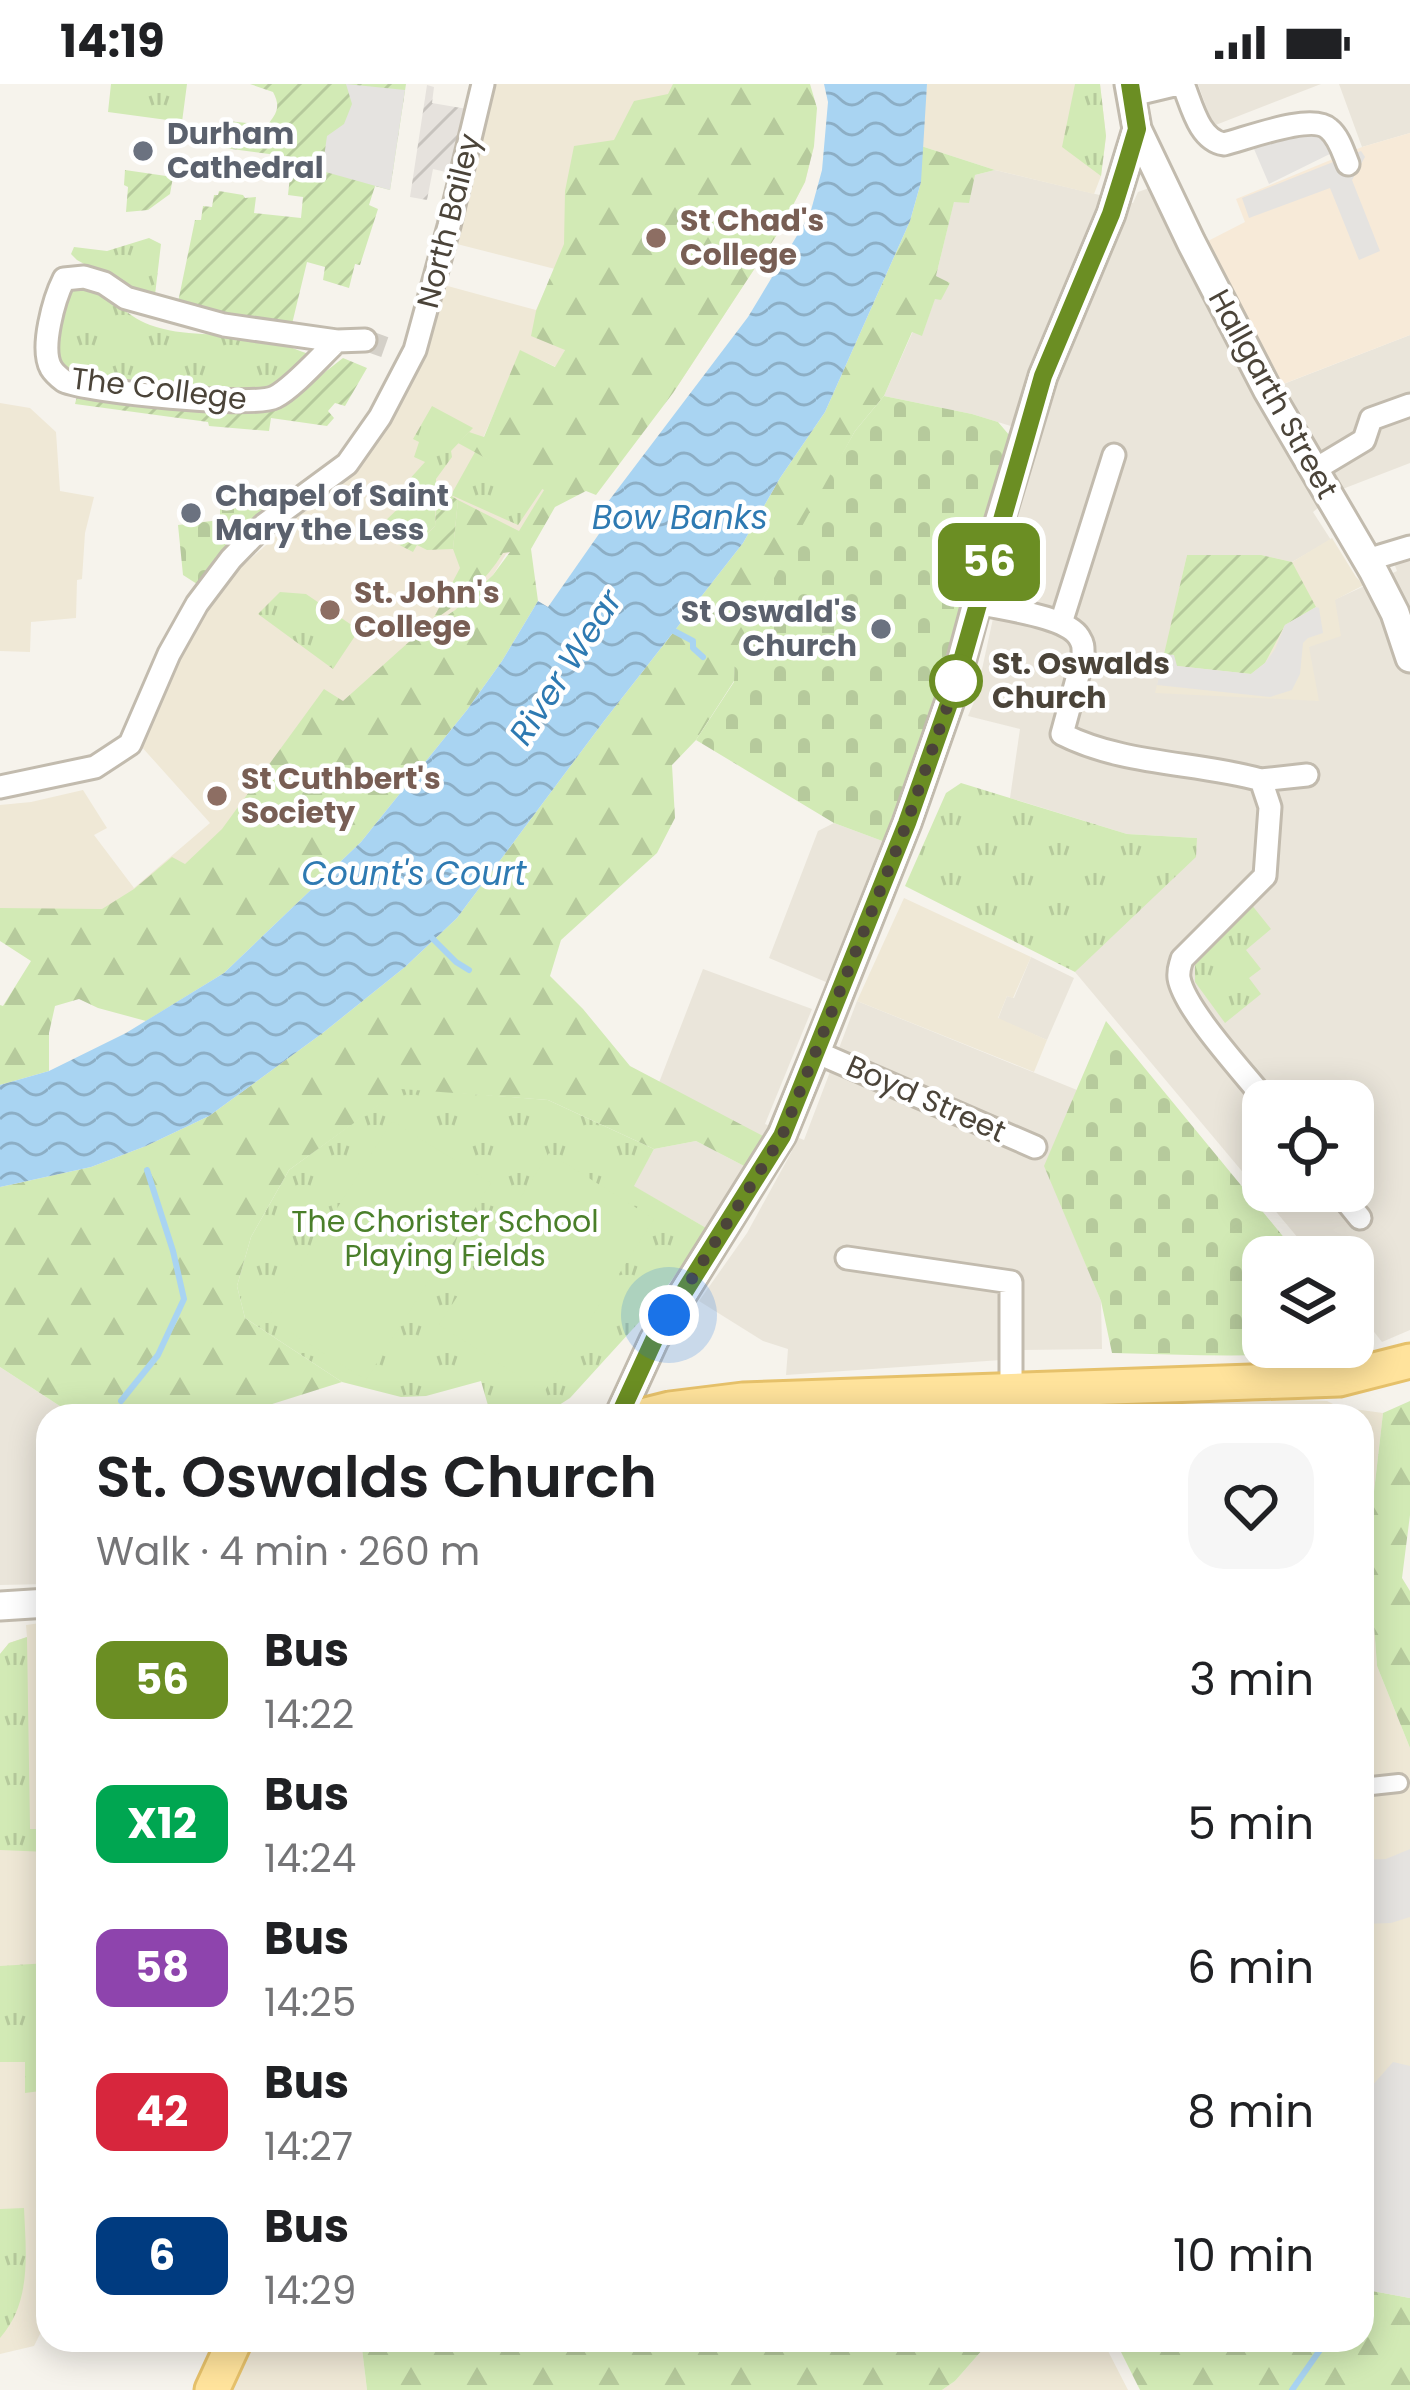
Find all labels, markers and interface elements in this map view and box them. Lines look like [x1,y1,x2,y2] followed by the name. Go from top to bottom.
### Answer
[60,10,165,73] text: 14:19
[167,112,324,189] place label: Durham Cathedral
[406,129,491,313] street label: North Bailey
[130,138,156,164] marker: Durham Cathedral
[680,199,824,276] place label: St Chad's College
[643,225,669,251] marker: St Chad's College
[1198,281,1349,506] street label: Hallgarth Street
[69,356,249,421] street label: The College
[215,474,449,551] place label: Chapel of Saint Mary the Less
[592,494,768,541] water label: Bow Banks
[178,500,204,526] marker: Chapel of Saint Mary the Less
[935,523,1043,601] line badge: 56
[962,532,1016,591] text: 56
[354,571,500,648] place label: St. John's College
[498,580,634,754] water label: River Wear
[681,590,857,667] place label: St Oswald's Church
[317,597,343,623] marker: St. John's College
[868,616,894,642] marker: St Oswald's Church
[992,642,1170,719] place label: St. Oswalds Church
[931,656,981,706] marker: St. Oswalds Church
[241,757,441,834] place label: St Cuthbert's Society
[204,783,230,809] marker: St Cuthbert's Society
[301,850,528,897] water label: Count's Court
[840,1044,1013,1153] street label: Boyd Street
[1242,1080,1374,1368] map controls
[1242,1080,1374,1212] button: locate
[291,1200,599,1277] park label: The Chorister School Playing Fields
[1242,1236,1374,1368] button: layers
[639,1285,699,1345] your location
[96,1437,657,1517] text: St. Oswalds Church
[1188,1443,1314,1569] button: heart
[96,1524,480,1579] text: Walk · 4 min · 260 m
[264,1619,349,1682] text: Bus
[1189,1648,1314,1711] text: 3 min
[135,1650,189,1709] text: 56
[264,1687,354,1742] text: 14:22
[264,1763,349,1826] text: Bus
[1188,1792,1314,1855] text: 5 min
[127,1794,197,1853] text: X12
[264,1831,356,1886] text: 14:24
[264,1907,349,1970] text: Bus
[1187,1936,1314,1999] text: 6 min
[135,1938,189,1997] text: 58
[264,1975,356,2030] text: 14:25
[264,2051,349,2114] text: Bus
[1187,2080,1314,2143] text: 8 min
[136,2082,188,2141] text: 42
[264,2119,353,2174] text: 14:27
[264,2195,349,2258] text: Bus
[1173,2224,1314,2287] text: 10 min
[149,2226,175,2285] text: 6
[264,2263,356,2318] text: 14:29

